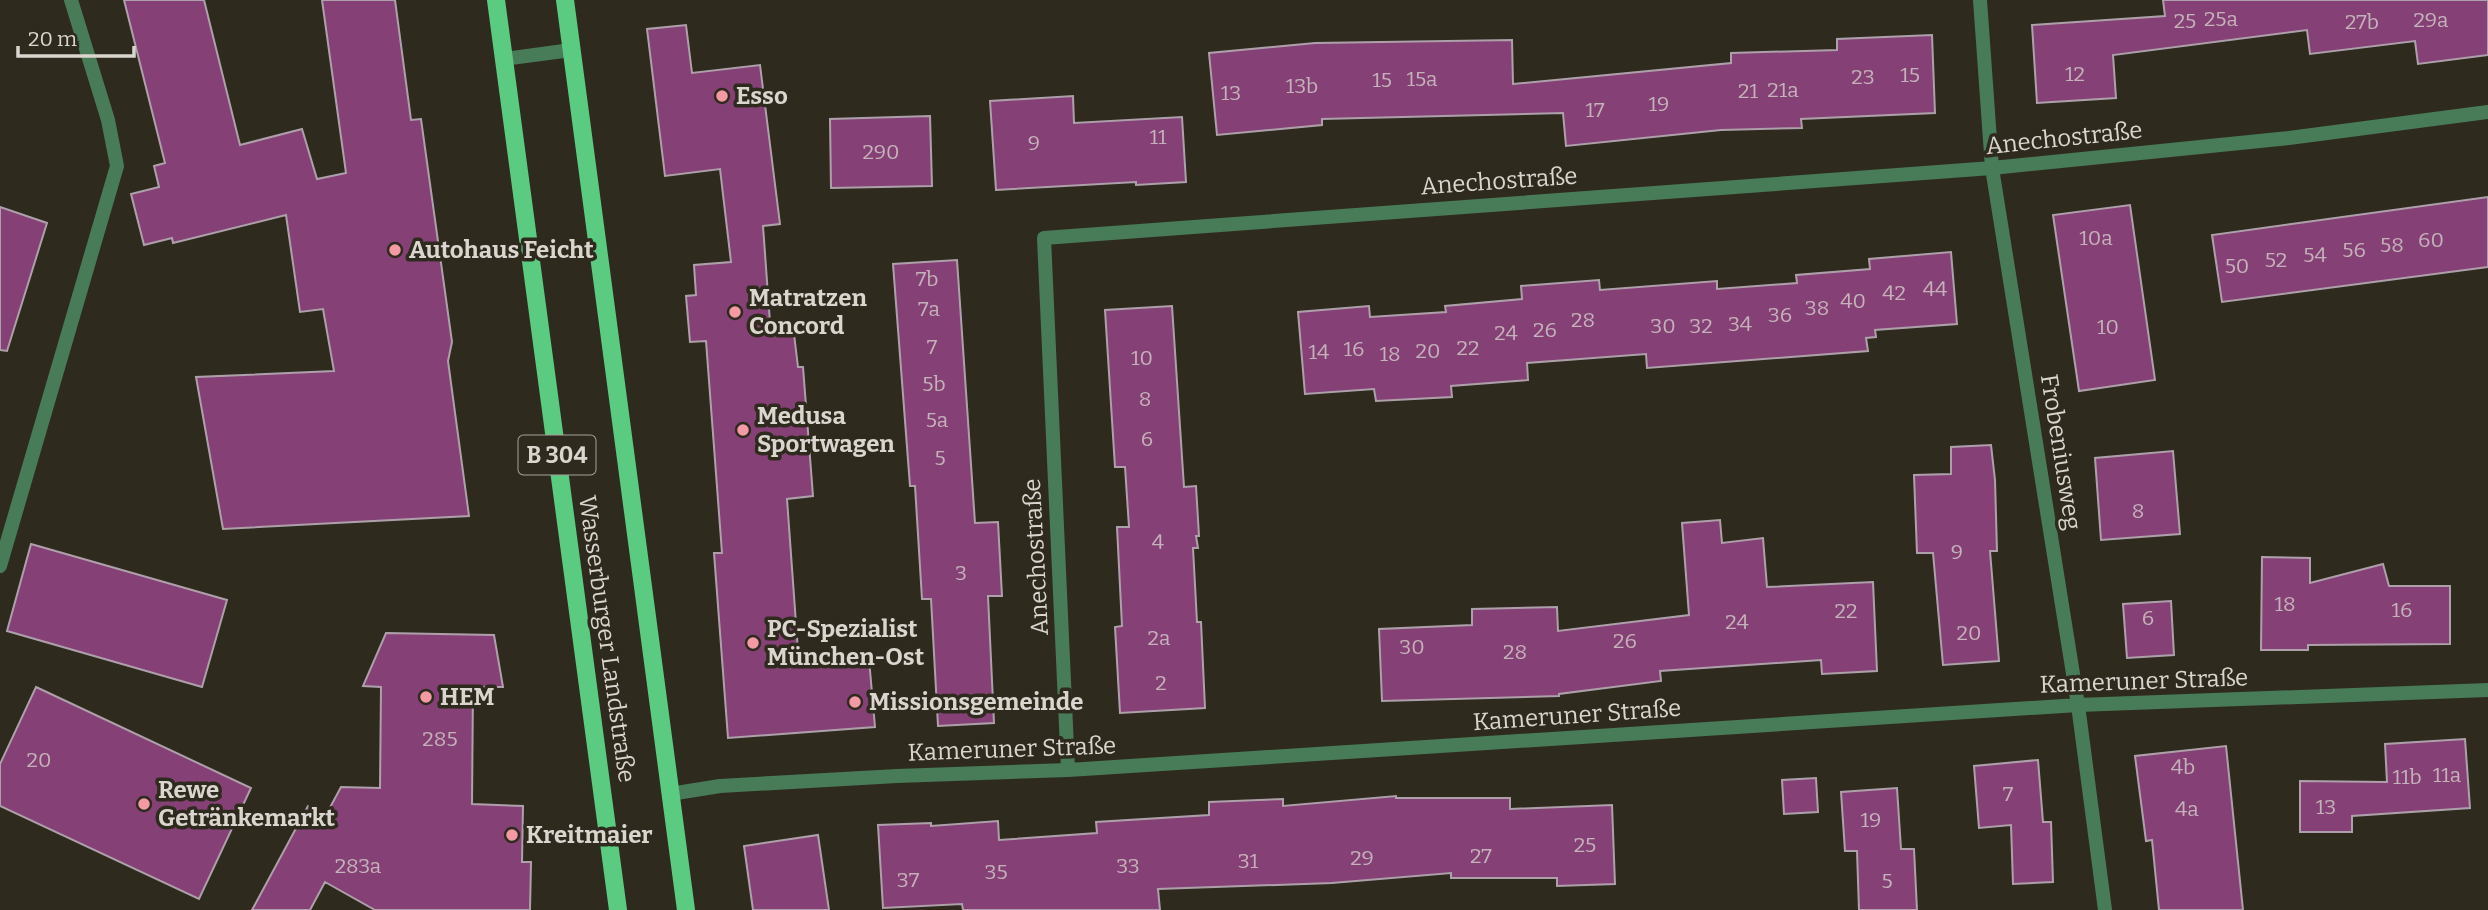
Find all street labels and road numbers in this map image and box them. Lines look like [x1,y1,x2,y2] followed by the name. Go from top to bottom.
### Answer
[1984,116,2144,160] street label: Anechostraße
[1420,162,1578,200] street label: Anechostraße
[2035,372,2087,532] street label: Frobeniusweg
[518,436,596,475] road number: B 304
[1018,478,1054,636] street label: Anechostraße
[573,494,641,784] street label: Wasserburger Landstraße
[2039,663,2249,699] street label: Kameruner Straße
[1472,694,1682,736] street label: Kameruner Straße
[907,731,1117,767] street label: Kameruner Straße

